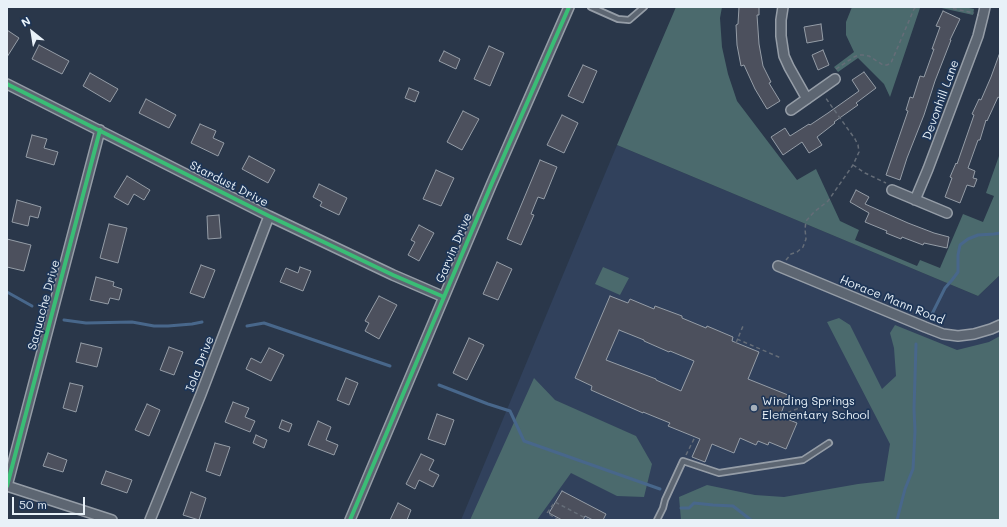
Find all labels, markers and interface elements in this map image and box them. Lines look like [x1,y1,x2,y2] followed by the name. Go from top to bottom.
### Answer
[12,12,52,52] north arrow
[18,13,33,30] text: N
[920,58,962,142] street label: Devonhill Lane
[187,158,271,210] street label: Stardust Drive
[433,211,475,285] street label: Garvin Drive
[25,258,63,352] street label: Saquache Drive
[838,272,946,328] street label: Horace Mann Road
[183,334,217,394] street label: Iola Drive
[762,394,870,422] place label: Winding Springs Elementary School
[749,403,759,413] marker: Winding Springs Elementary School
[14,489,87,515] scale bar
[19,496,47,512] text: 50 m

